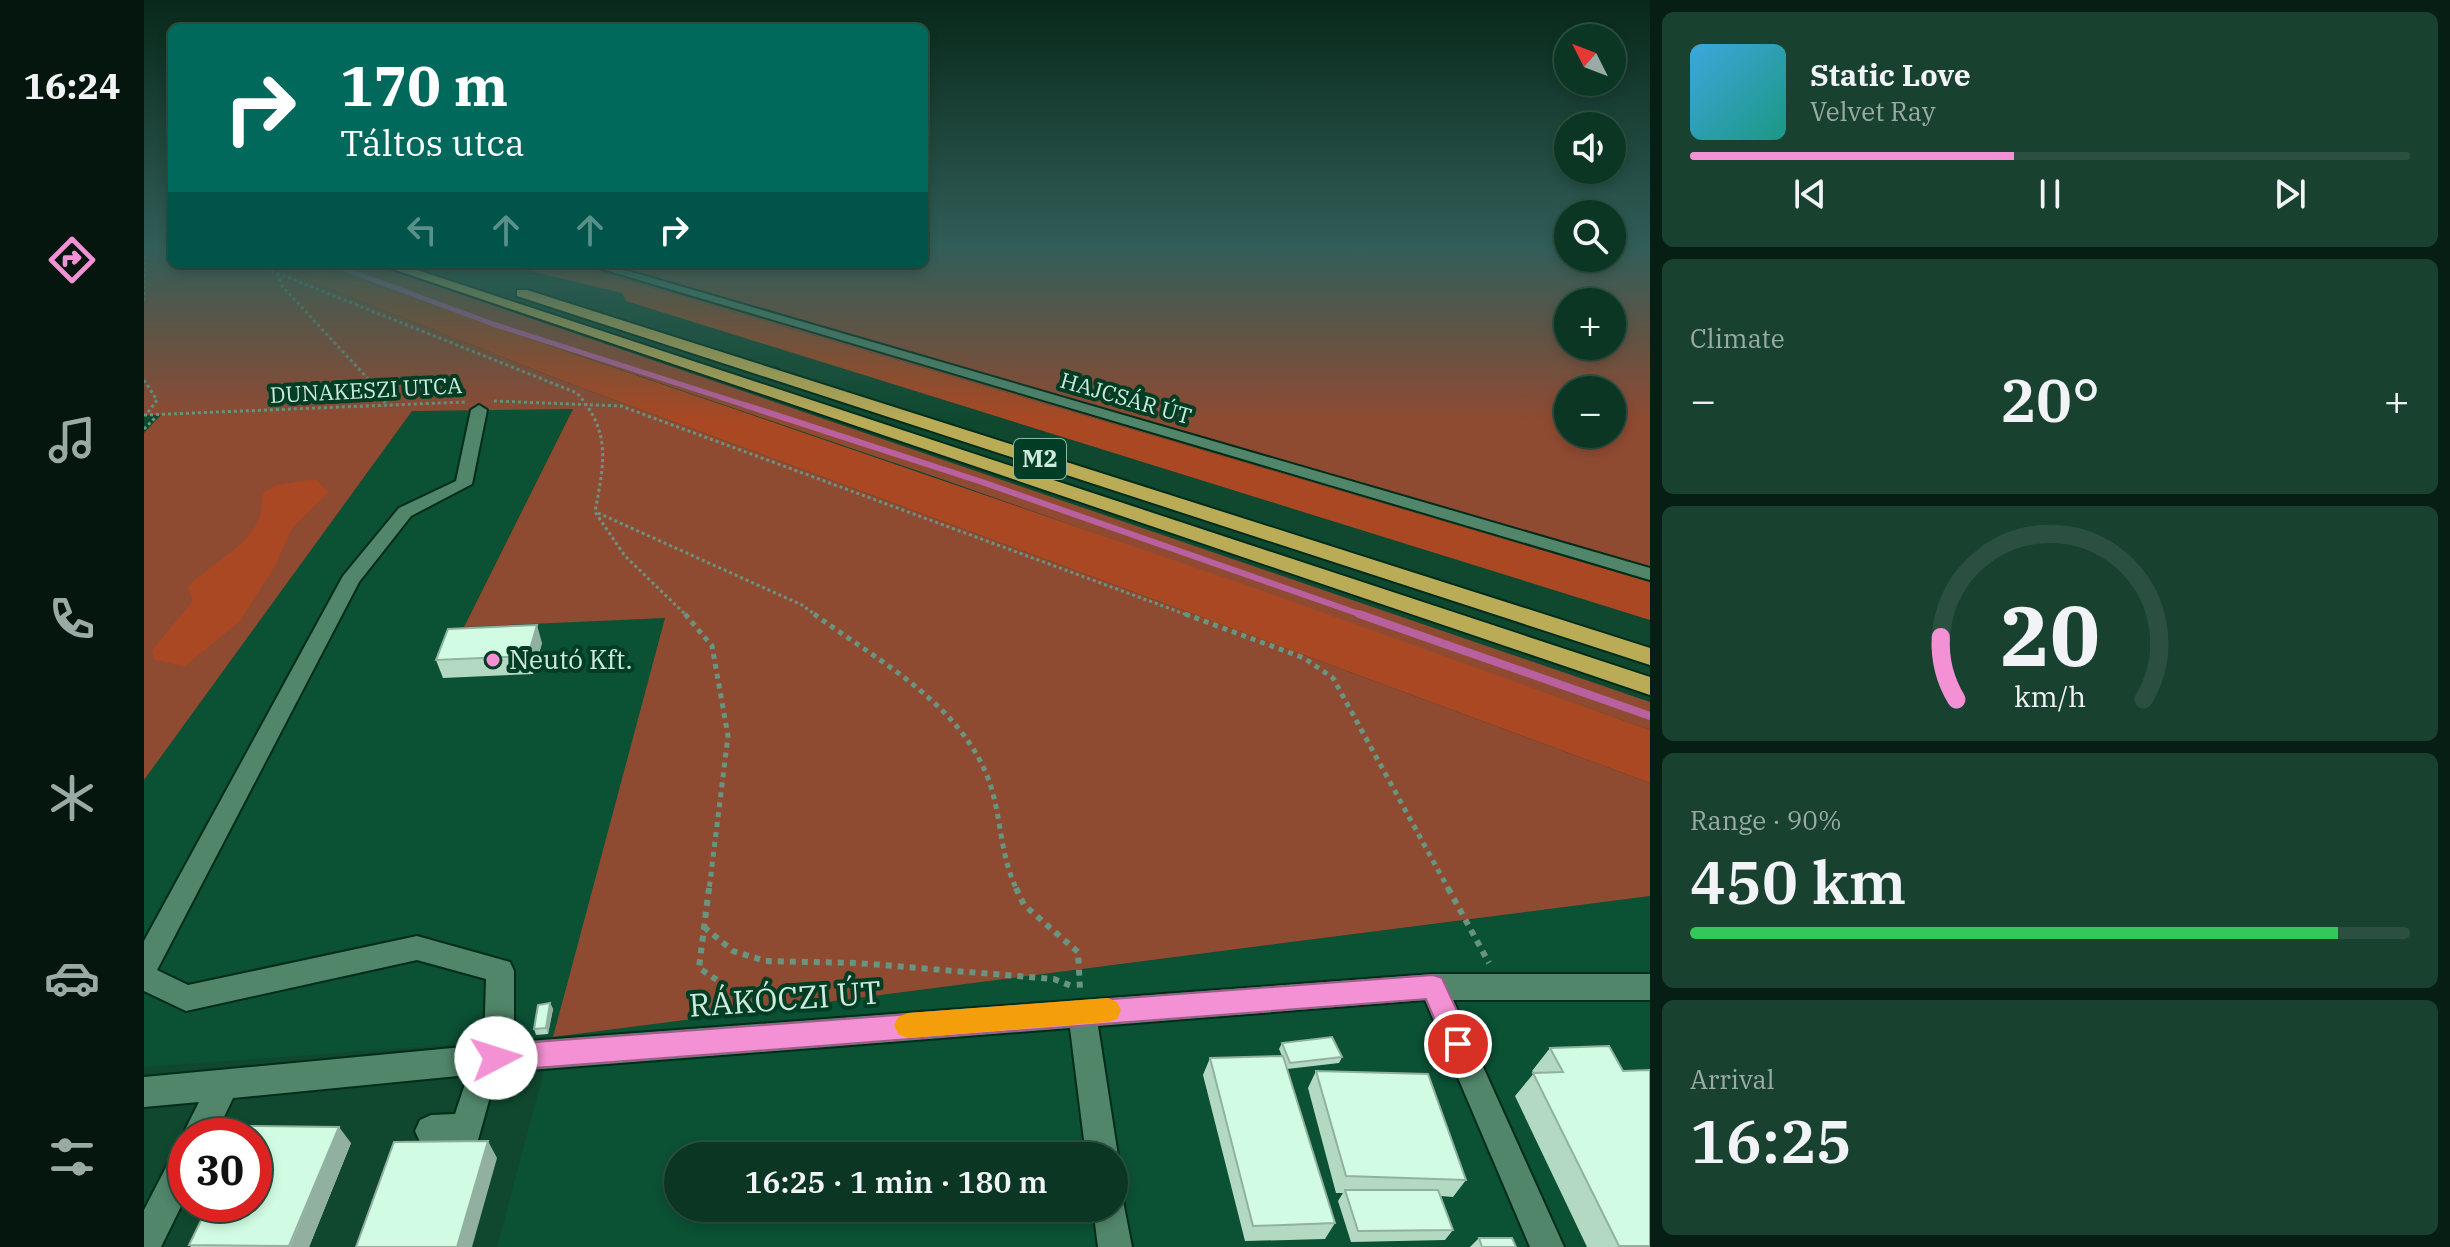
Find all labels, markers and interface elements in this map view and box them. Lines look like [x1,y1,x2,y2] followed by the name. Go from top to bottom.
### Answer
[1554,24,1626,96] north arrow
[1554,24,1626,448] map controls
[340,49,508,121] text: 170 m
[1810,55,1971,94] text: Static Love
[208,56,312,160] icon: right
[23,62,121,109] text: 16:24
[1810,94,1936,128] text: Velvet Ray
[1554,112,1626,184] button: sound
[340,119,525,166] text: Táltos utca
[1788,172,1832,216] icon: previous
[2028,172,2072,216] icon: pause
[2268,172,2312,216] icon: next
[1554,200,1626,272] button: search
[400,208,444,252] icon: left
[484,208,528,252] icon: ahead
[568,208,612,252] icon: ahead
[652,208,696,252] icon: right
[44,232,100,288] icon: directions
[1554,288,1626,360] button: +
[1690,321,1785,355] text: Climate
[2000,360,2100,439] text: 20°
[1057,365,1195,430] street label: HAJCSÁR ÚT
[269,370,463,409] street label: DUNAKESZI UTCA
[1690,371,1716,428] text: −
[2384,371,2410,428] text: +
[1554,376,1626,448] button: −
[44,412,100,468] icon: music
[1014,439,1066,479] road number: M2
[2000,580,2100,688] text: 20
[44,591,100,647] icon: phone
[509,642,632,676] place label: Neutó Kft.
[484,651,502,669] marker: Neutó Kft.
[2014,678,2086,715] text: km/h
[44,770,100,826] icon: climate
[1690,803,1842,837] text: Range · 90%
[1690,842,1906,921] text: 450 km
[44,950,100,1006] icon: car
[687,970,882,1026] street label: RÁKÓCZI ÚT
[1424,1010,1492,1078] pin
[454,1016,538,1100] position arrow
[1436,1022,1480,1066] icon: arrive
[1690,1062,1775,1096] text: Arrival
[1690,1101,1852,1180] text: 16:25
[168,1118,272,1222] speed limit sign: 30
[44,1129,100,1185] icon: filters
[745,1162,1047,1201] text: 16:25 · 1 min · 180 m

